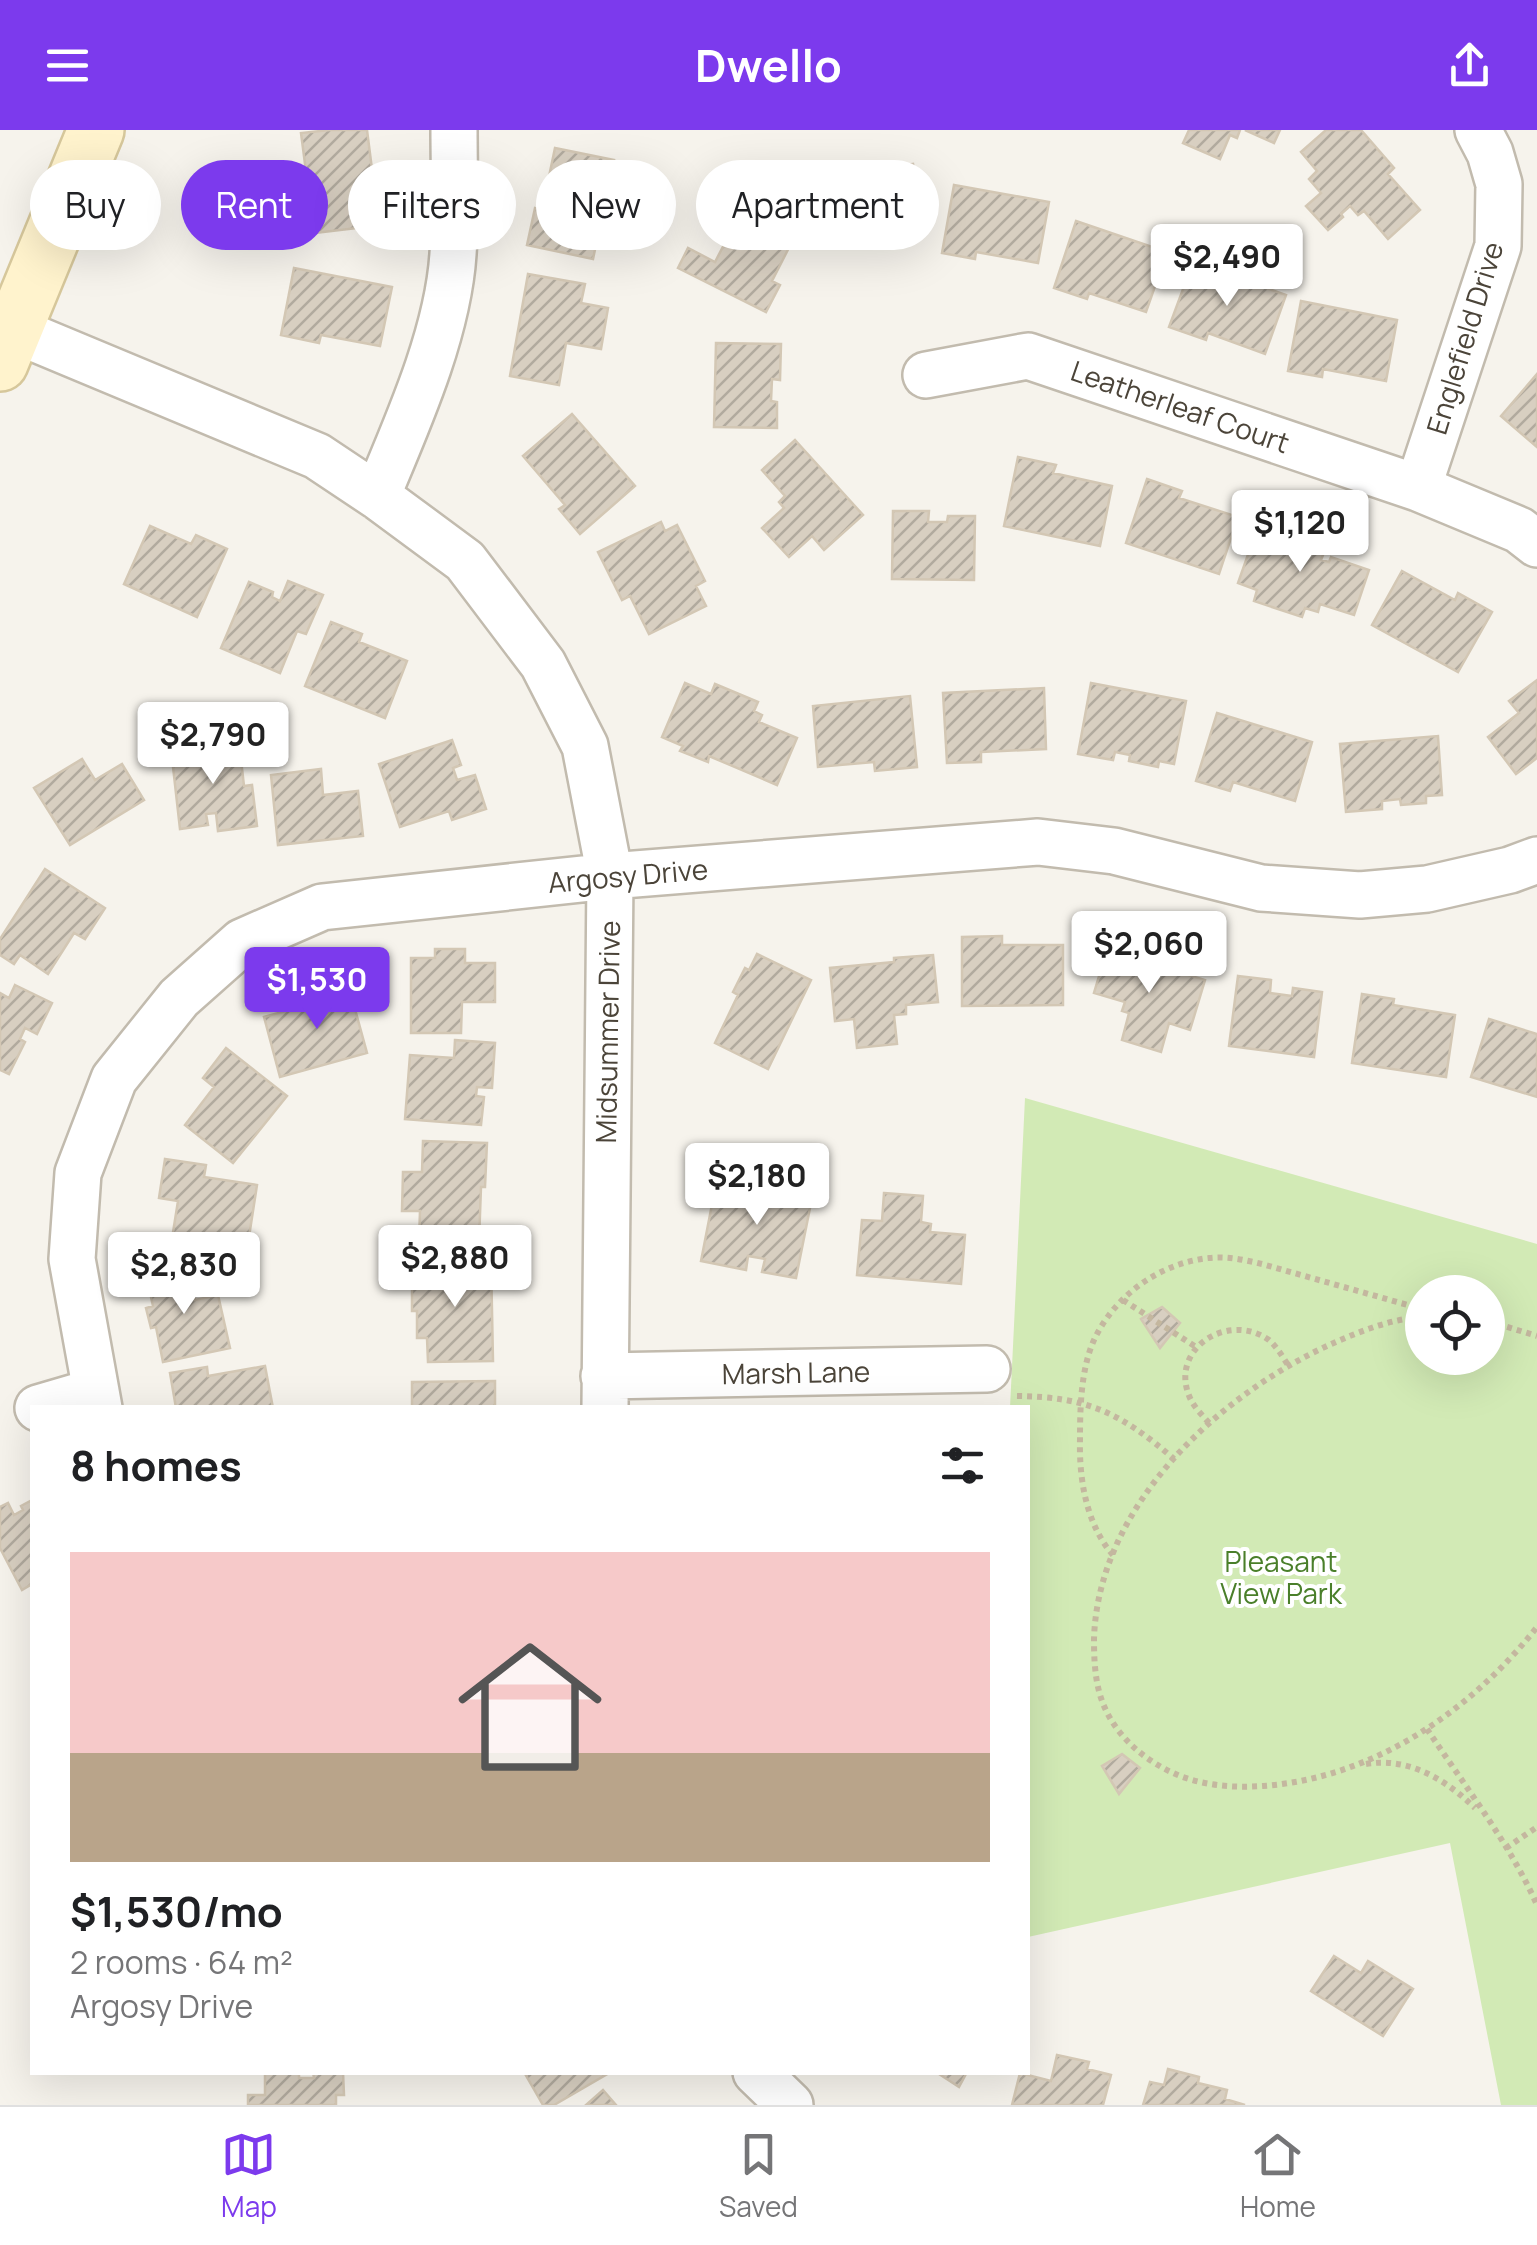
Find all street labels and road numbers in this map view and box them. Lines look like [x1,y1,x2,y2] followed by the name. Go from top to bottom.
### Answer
[1417,237,1511,439] street label: Englefield Drive
[1066,351,1295,461] street label: Leatherleaf Court
[546,849,709,901] street label: Argosy Drive
[586,920,628,1144] street label: Midsummer Drive
[722,1352,870,1392] street label: Marsh Lane

